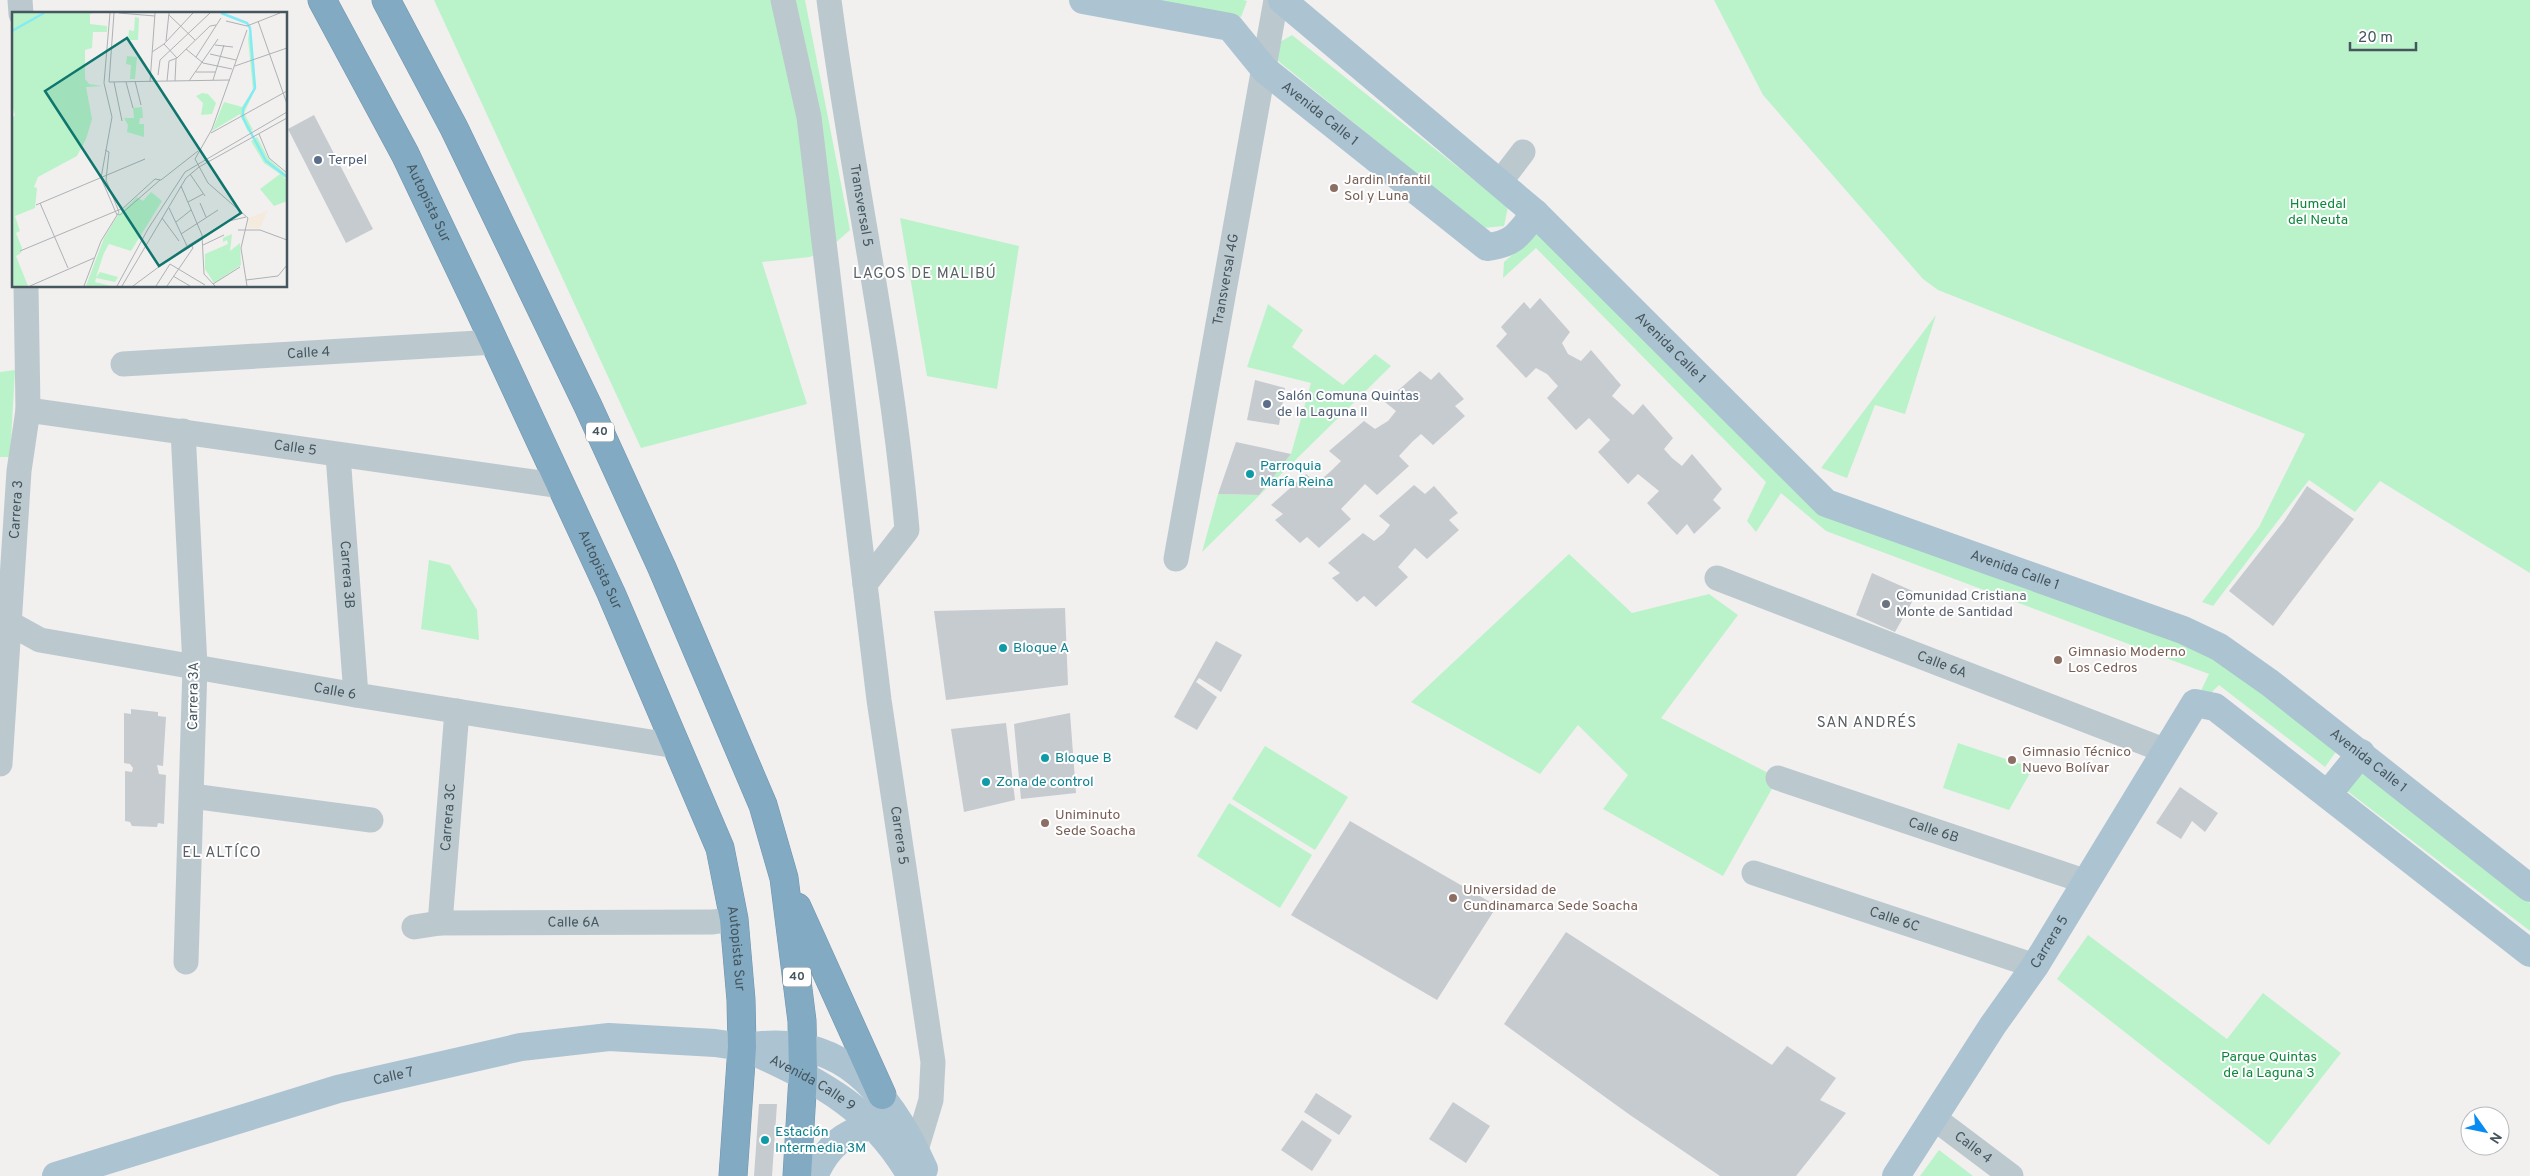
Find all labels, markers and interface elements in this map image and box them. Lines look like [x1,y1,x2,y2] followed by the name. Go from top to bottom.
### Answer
[12,12,288,288] inset map
[2350,20,2416,52] scale bar
[2358,29,2393,48] text: 20 m
[1278,78,1362,149] street label: Avenida Calle 1
[328,152,367,169] place label: Terpel
[312,154,324,166] marker: Terpel
[402,160,455,246] street label: Autopista Sur
[846,163,876,248] street label: Transversal 5
[1344,172,1431,205] place label: Jardin Infantil Sol y Luna
[1328,182,1340,194] marker: Jardin Infantil Sol y Luna
[2288,196,2348,229] park label: Humedal del Neuta
[1209,232,1243,327] street label: Transversal 4G
[853,263,997,284] district label: LAGOS DE MALIBÚ
[1631,309,1710,387] street label: Avenida Calle 1
[287,343,331,363] street label: Calle 4
[1277,388,1419,421] place label: Salón Comuna Quintas de la Laguna II
[1261,398,1273,410] marker: Salón Comuna Quintas de la Laguna II
[586,422,614,442] road number: 40
[273,437,318,460] street label: Calle 5
[1260,458,1333,491] place label: Parroquia María Reina
[1244,468,1256,480] marker: Parroquia María Reina
[6,480,27,540] street label: Carrera 3
[574,527,626,613] street label: Autopista Sur
[336,540,358,609] street label: Carrera 3B
[1968,547,2062,594] street label: Avenida Calle 1
[1896,588,2027,621] place label: Comunidad Cristiana Monte de Santidad
[1880,598,1892,610] marker: Comunidad Cristiana Monte de Santidad
[1013,640,1069,657] place label: Bloque A
[997,642,1009,654] marker: Bloque A
[2068,644,2186,677] place label: Gimnasio Moderno Los Cedros
[1914,647,1969,682] street label: Calle 6A
[2052,654,2064,666] marker: Gimnasio Moderno Los Cedros
[185,662,203,730] street label: Carrera 3A
[312,679,358,703] street label: Calle 6
[1817,713,1917,733] district label: SAN ANDRÉS
[2326,725,2410,796] street label: Avenida Calle 1
[2022,744,2131,777] place label: Gimnasio Técnico Nuevo Bolívar
[1055,750,1112,767] place label: Bloque B
[1039,752,1051,764] marker: Bloque B
[2006,754,2018,766] marker: Gimnasio Técnico Nuevo Bolívar
[996,774,1094,791] place label: Zona de control
[980,776,992,788] marker: Zona de control
[437,783,460,852] street label: Carrera 3C
[886,805,912,866] street label: Carrera 5
[1055,807,1136,840] place label: Uniminuto Sede Soacha
[1906,814,1961,847] street label: Calle 6B
[1039,817,1051,829] marker: Uniminuto Sede Soacha
[182,843,262,863] district label: EL ALTÍCO
[1463,882,1638,915] place label: Universidad de Cundinamarca Sede Soacha
[1447,892,1459,904] marker: Universidad de Cundinamarca Sede Soacha
[1867,903,1922,936] street label: Calle 6C
[723,904,749,992] street label: Autopista Sur
[2027,912,2072,972] street label: Carrera 5
[548,914,600,931] street label: Calle 6A
[783,968,811,986] road number: 40
[2221,1049,2317,1082] park label: Parque Quintas de la Laguna 3
[767,1052,859,1115] street label: Avenida Calle 9
[371,1063,416,1089] street label: Calle 7
[2460,1106,2510,1156] north arrow
[775,1124,866,1157] place label: Estación Intermedia 3M
[1951,1128,1996,1167] street label: Calle 4
[2485,1128,2505,1146] text: N
[759,1134,771,1146] marker: Estación Intermedia 3M

